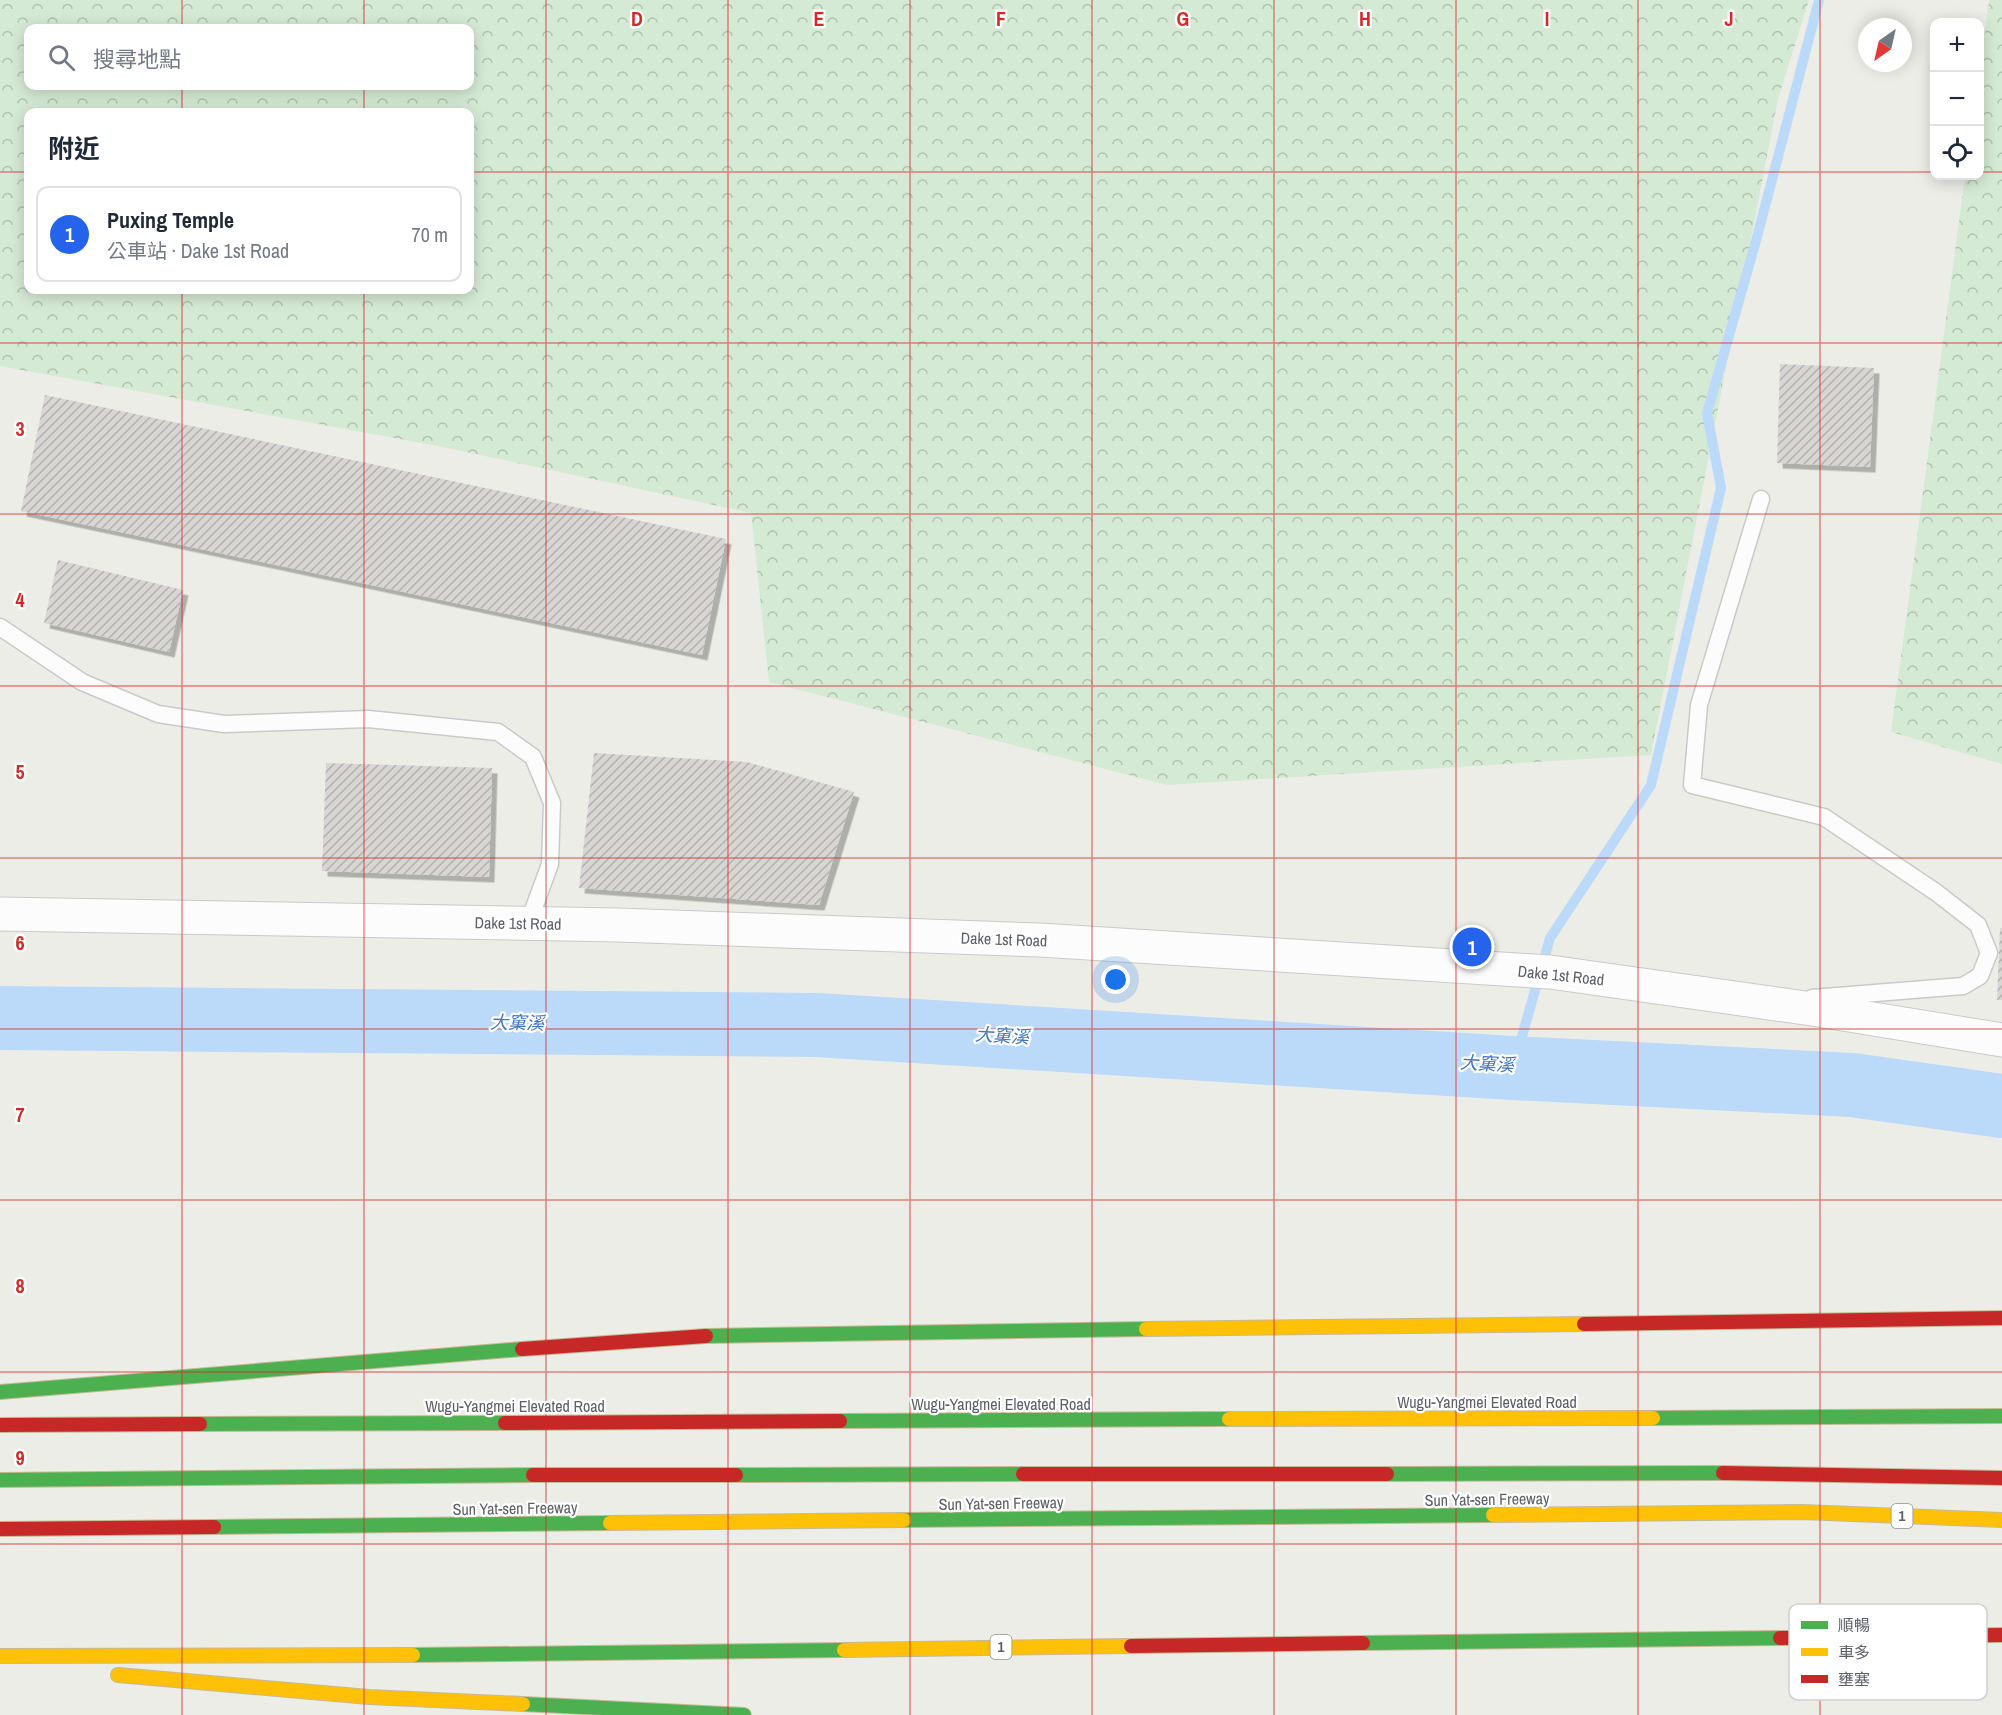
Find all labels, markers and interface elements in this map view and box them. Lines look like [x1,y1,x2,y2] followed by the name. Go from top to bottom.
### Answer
[631,5,643,32] text: D
[814,5,825,32] text: E
[996,5,1006,32] text: F
[1177,5,1189,32] text: G
[1359,5,1371,32] text: H
[1545,5,1549,32] text: I
[1724,5,1734,32] text: J
[1858,18,1912,72] north arrow
[1930,18,1984,180] map controls
[1930,18,1984,72] button: +
[24,24,474,90] search box
[45,41,78,74] icon: search
[93,44,181,74] text: 搜尋地點
[1930,72,1984,126] button: −
[1930,126,1984,180] button: locate
[48,131,100,166] text: 附近
[107,205,234,235] text: Puxing Temple
[65,221,74,248] text: 1
[412,221,448,248] text: 70 m
[107,237,289,264] text: 公車站 · Dake 1st Road
[15,415,25,442] text: 3
[15,586,25,613] text: 4
[15,758,25,785] text: 5
[474,911,562,935] street label: Dake 1st Road
[1452,924,1492,970] pin: 1
[960,926,1048,952] street label: Dake 1st Road
[15,929,25,956] text: 6
[1517,960,1605,990] street label: Dake 1st Road
[1101,965,1130,994] your location
[490,1010,547,1036] water label: 大窠溪
[974,1022,1033,1050] water label: 大窠溪
[1459,1050,1518,1078] water label: 大窠溪
[15,1101,25,1128] text: 7
[15,1272,25,1299] text: 8
[1397,1391,1577,1413] street label: Wugu-Yangmei Elevated Road
[911,1393,1091,1415] street label: Wugu-Yangmei Elevated Road
[425,1395,605,1417] street label: Wugu-Yangmei Elevated Road
[15,1444,25,1471] text: 9
[1424,1487,1550,1511] street label: Sun Yat-sen Freeway
[938,1491,1064,1515] street label: Sun Yat-sen Freeway
[452,1496,578,1520] street label: Sun Yat-sen Freeway
[1892,1504,1912,1528] road number: 1
[1789,1604,1987,1700] legend
[1838,1614,1870,1636] text: 順暢
[990,1635,1012,1659] road number: 1
[1838,1641,1870,1663] text: 車多
[1838,1668,1870,1690] text: 壅塞

